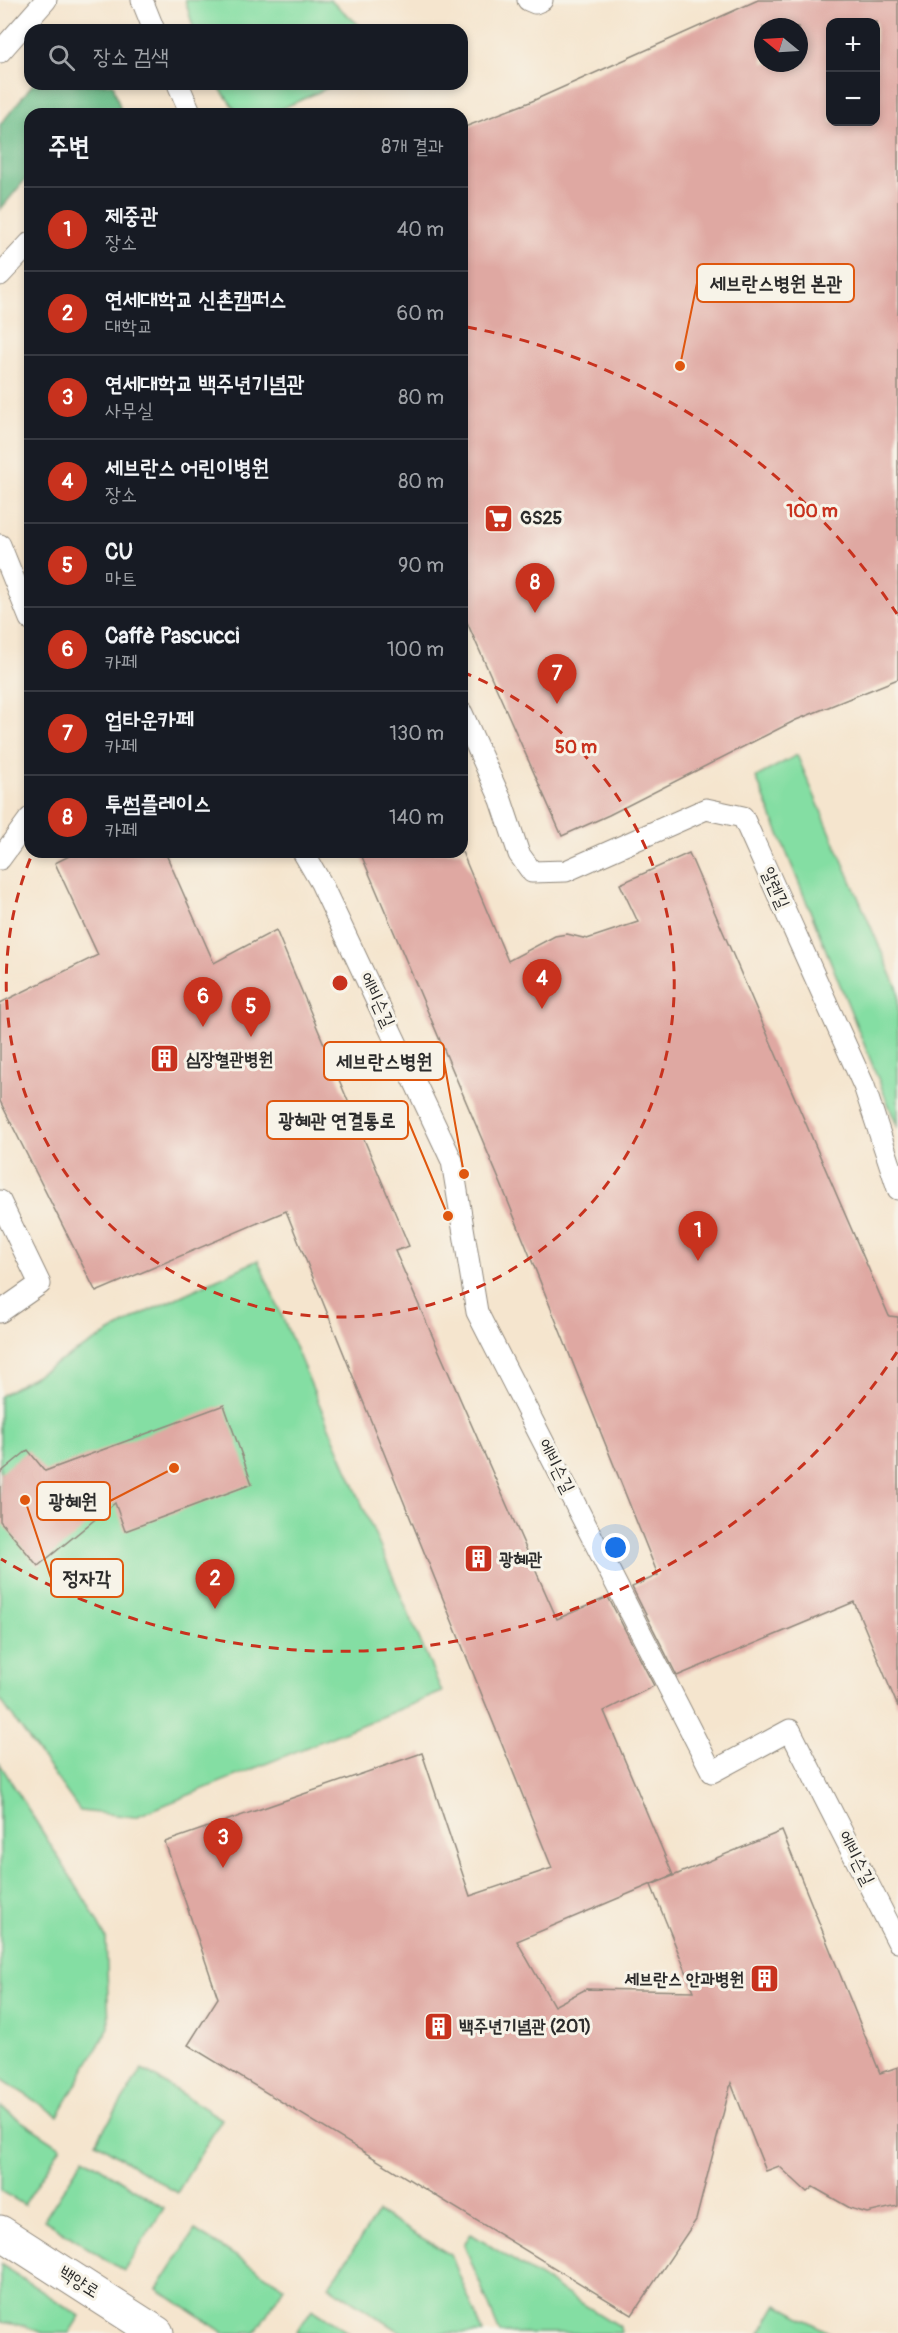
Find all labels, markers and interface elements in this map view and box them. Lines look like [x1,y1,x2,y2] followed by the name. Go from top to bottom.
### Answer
[754,18,808,72] north arrow
[826,18,880,126] map controls
[826,18,880,72] button: +
[24,24,468,90] search box
[45,41,78,74] icon: search
[93,43,169,71] text: 장소 검색
[826,72,880,126] button: −
[48,131,90,163] text: 주변
[381,134,444,159] text: 8개 결과
[105,202,158,230] text: 제중관
[64,217,71,242] text: 1
[397,217,444,242] text: 40 m
[105,230,137,255] text: 장소
[697,264,854,302] callout: 세브란스병원 본관
[709,271,843,296] text: 세브란스병원 본관
[105,286,287,314] text: 연세대학교 신촌캠퍼스
[62,301,73,326] text: 2
[397,301,444,326] text: 60 m
[105,314,153,339] text: 대학교
[105,370,305,398] text: 연세대학교 백주년기념관
[62,385,73,410] text: 3
[398,385,444,410] text: 80 m
[105,398,153,423] text: 사무실
[105,454,269,482] text: 세브란스 어린이병원
[62,469,73,494] text: 4
[398,469,444,494] text: 80 m
[105,482,137,507] text: 장소
[786,500,838,523] text: 100 m
[483,502,515,534] supermarket icon: GS25
[520,507,562,530] place label: GS25
[105,538,133,566] text: CU
[62,553,73,578] text: 5
[398,553,444,578] text: 90 m
[516,564,554,613] pin: 8
[105,566,137,591] text: 마트
[105,622,240,650] text: Caffè Pascucci
[62,637,73,662] text: 6
[387,637,444,662] text: 100 m
[105,650,137,675] text: 카페
[538,654,576,704] pin: 7
[105,706,194,734] text: 업타운카페
[62,721,73,746] text: 7
[389,721,444,746] text: 130 m
[105,734,137,759] text: 카페
[555,736,597,759] text: 50 m
[105,790,211,818] text: 투썸플레이스
[62,805,73,830] text: 8
[389,805,444,830] text: 140 m
[105,818,137,843] text: 카페
[756,863,795,913] street label: 알렌길
[522,960,562,1009] pin: 4
[354,969,400,1032] street label: 에비슨길
[330,973,350,993] centre of rings
[184,978,222,1027] pin: 6
[232,988,270,1037] pin: 5
[324,1042,444,1080] callout: 세브란스병원
[149,1043,181,1075] building icon: 심장혈관병원
[186,1048,273,1071] place label: 심장혈관병원
[336,1049,432,1074] text: 세브란스병원
[267,1101,408,1139] callout: 광혜관 연결통로
[279,1108,396,1133] text: 광혜관 연결통로
[678,1212,718,1261] pin: 1
[533,1435,580,1497] street label: 에비슨길
[37,1482,110,1520] callout: 광혜원
[49,1489,97,1514] text: 광혜원
[601,1533,630,1562] your location
[462,1543,494,1575] building icon: 광혜관
[499,1548,543,1571] place label: 광혜관
[51,1559,123,1597] callout: 정자각
[196,1560,234,1609] pin: 2
[63,1566,111,1591] text: 정자각
[204,1818,242,1868] pin: 3
[833,1827,880,1889] street label: 에비슨길
[749,1963,781,1995] building icon: 세브란스 안과병원
[624,1968,744,1991] place label: 세브란스 안과병원
[422,2010,454,2042] building icon: 백주년기념관 (201)
[459,2015,591,2038] place label: 백주년기념관 (201)
[54,2261,104,2303] street label: 백양로

